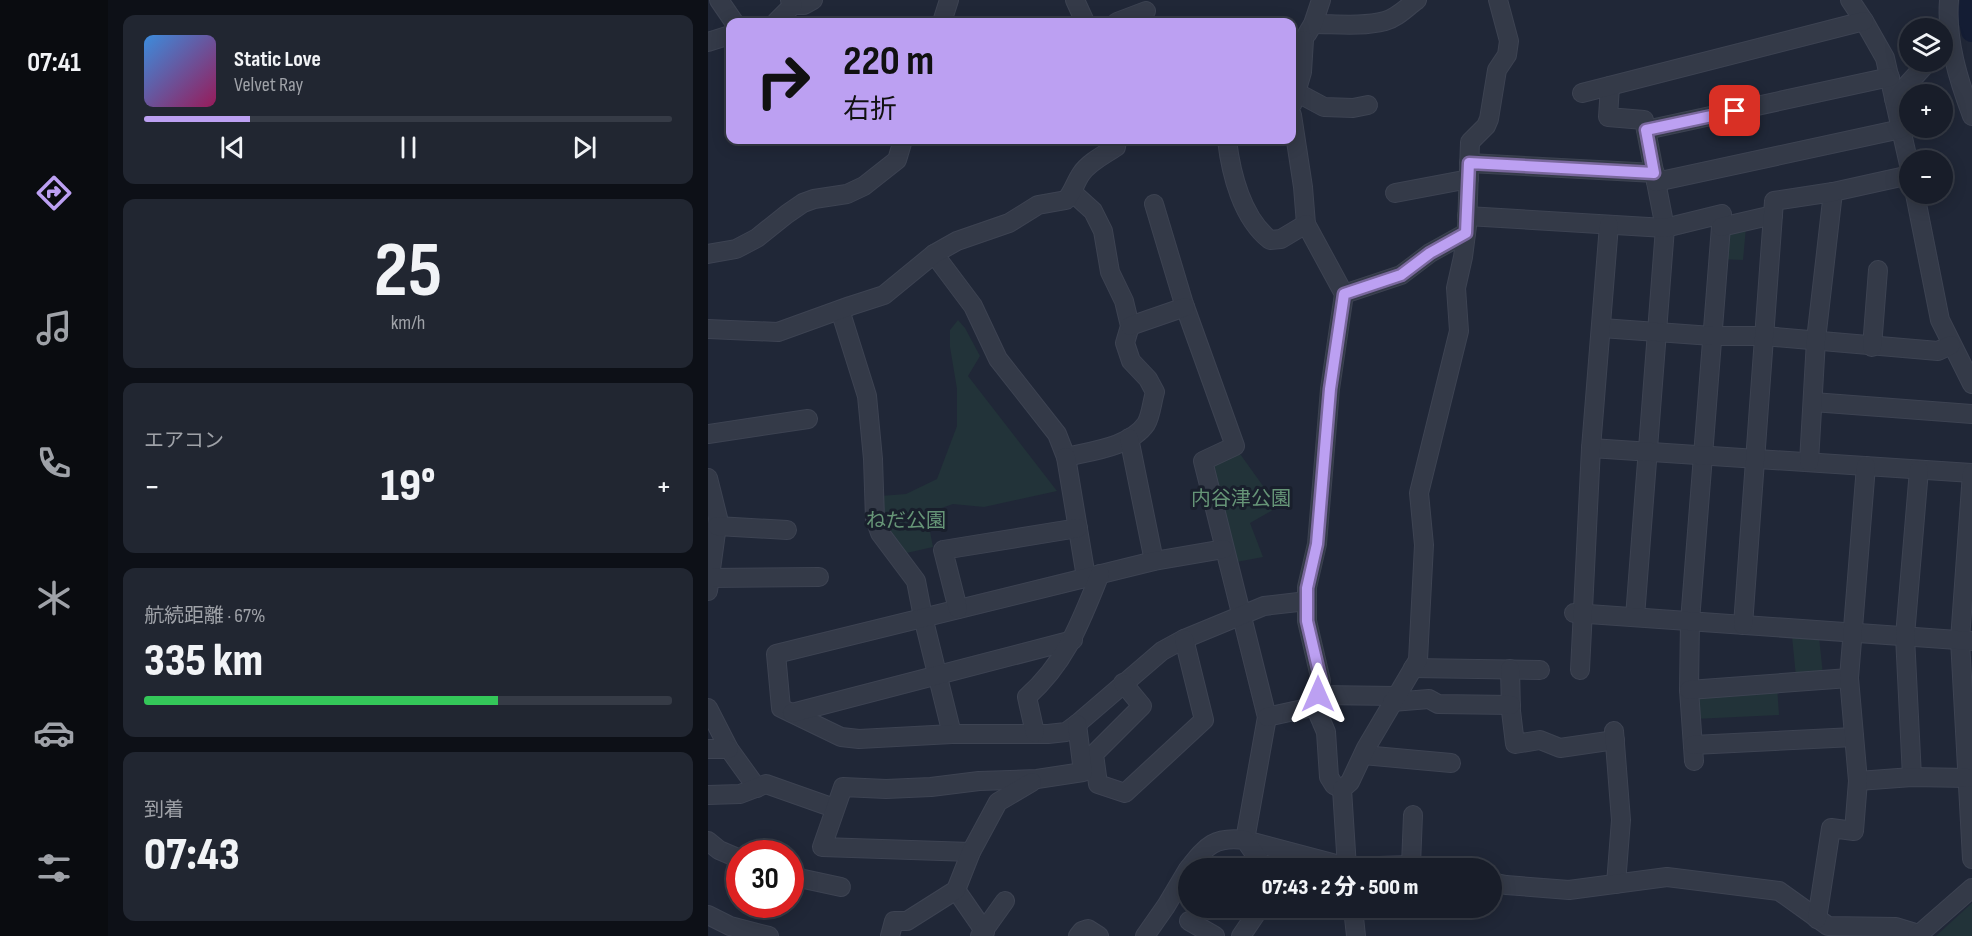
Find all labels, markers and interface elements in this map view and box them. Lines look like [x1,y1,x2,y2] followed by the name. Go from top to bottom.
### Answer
[1899,18,1953,204] map controls
[1899,18,1953,72] button: layers
[843,36,934,87] text: 220 m
[744,42,822,120] icon: right
[234,46,321,73] text: Static Love
[27,47,81,79] text: 07:41
[234,73,303,97] text: Velvet Ray
[1899,84,1953,138] button: +
[1709,85,1760,136] pin
[843,94,897,126] text: 右折
[1718,94,1751,127] icon: arrive
[216,131,249,164] icon: previous
[392,131,425,164] icon: pause
[568,131,601,164] icon: next
[1899,150,1953,204] button: −
[33,172,75,214] icon: directions
[374,225,442,318] text: 25
[33,307,75,349] icon: music
[391,311,425,335] text: km/h
[144,429,224,453] text: エアコン
[33,442,75,484] icon: phone
[381,459,435,514] text: 19°
[144,467,160,507] text: −
[656,467,672,507] text: +
[1191,487,1291,511] park label: 内谷津公園
[866,509,946,533] park label: ねだ公園
[33,577,75,619] icon: climate
[144,604,266,628] text: 航続距離 · 67%
[144,634,263,689] text: 335 km
[1286,662,1350,726] position arrow
[33,712,75,754] icon: car
[144,798,184,822] text: 到着
[144,828,240,883] text: 07:43
[726,840,804,918] speed limit sign: 30
[33,847,75,889] icon: filters
[1262,874,1418,901] text: 07:43 · 2 分 · 500 m

